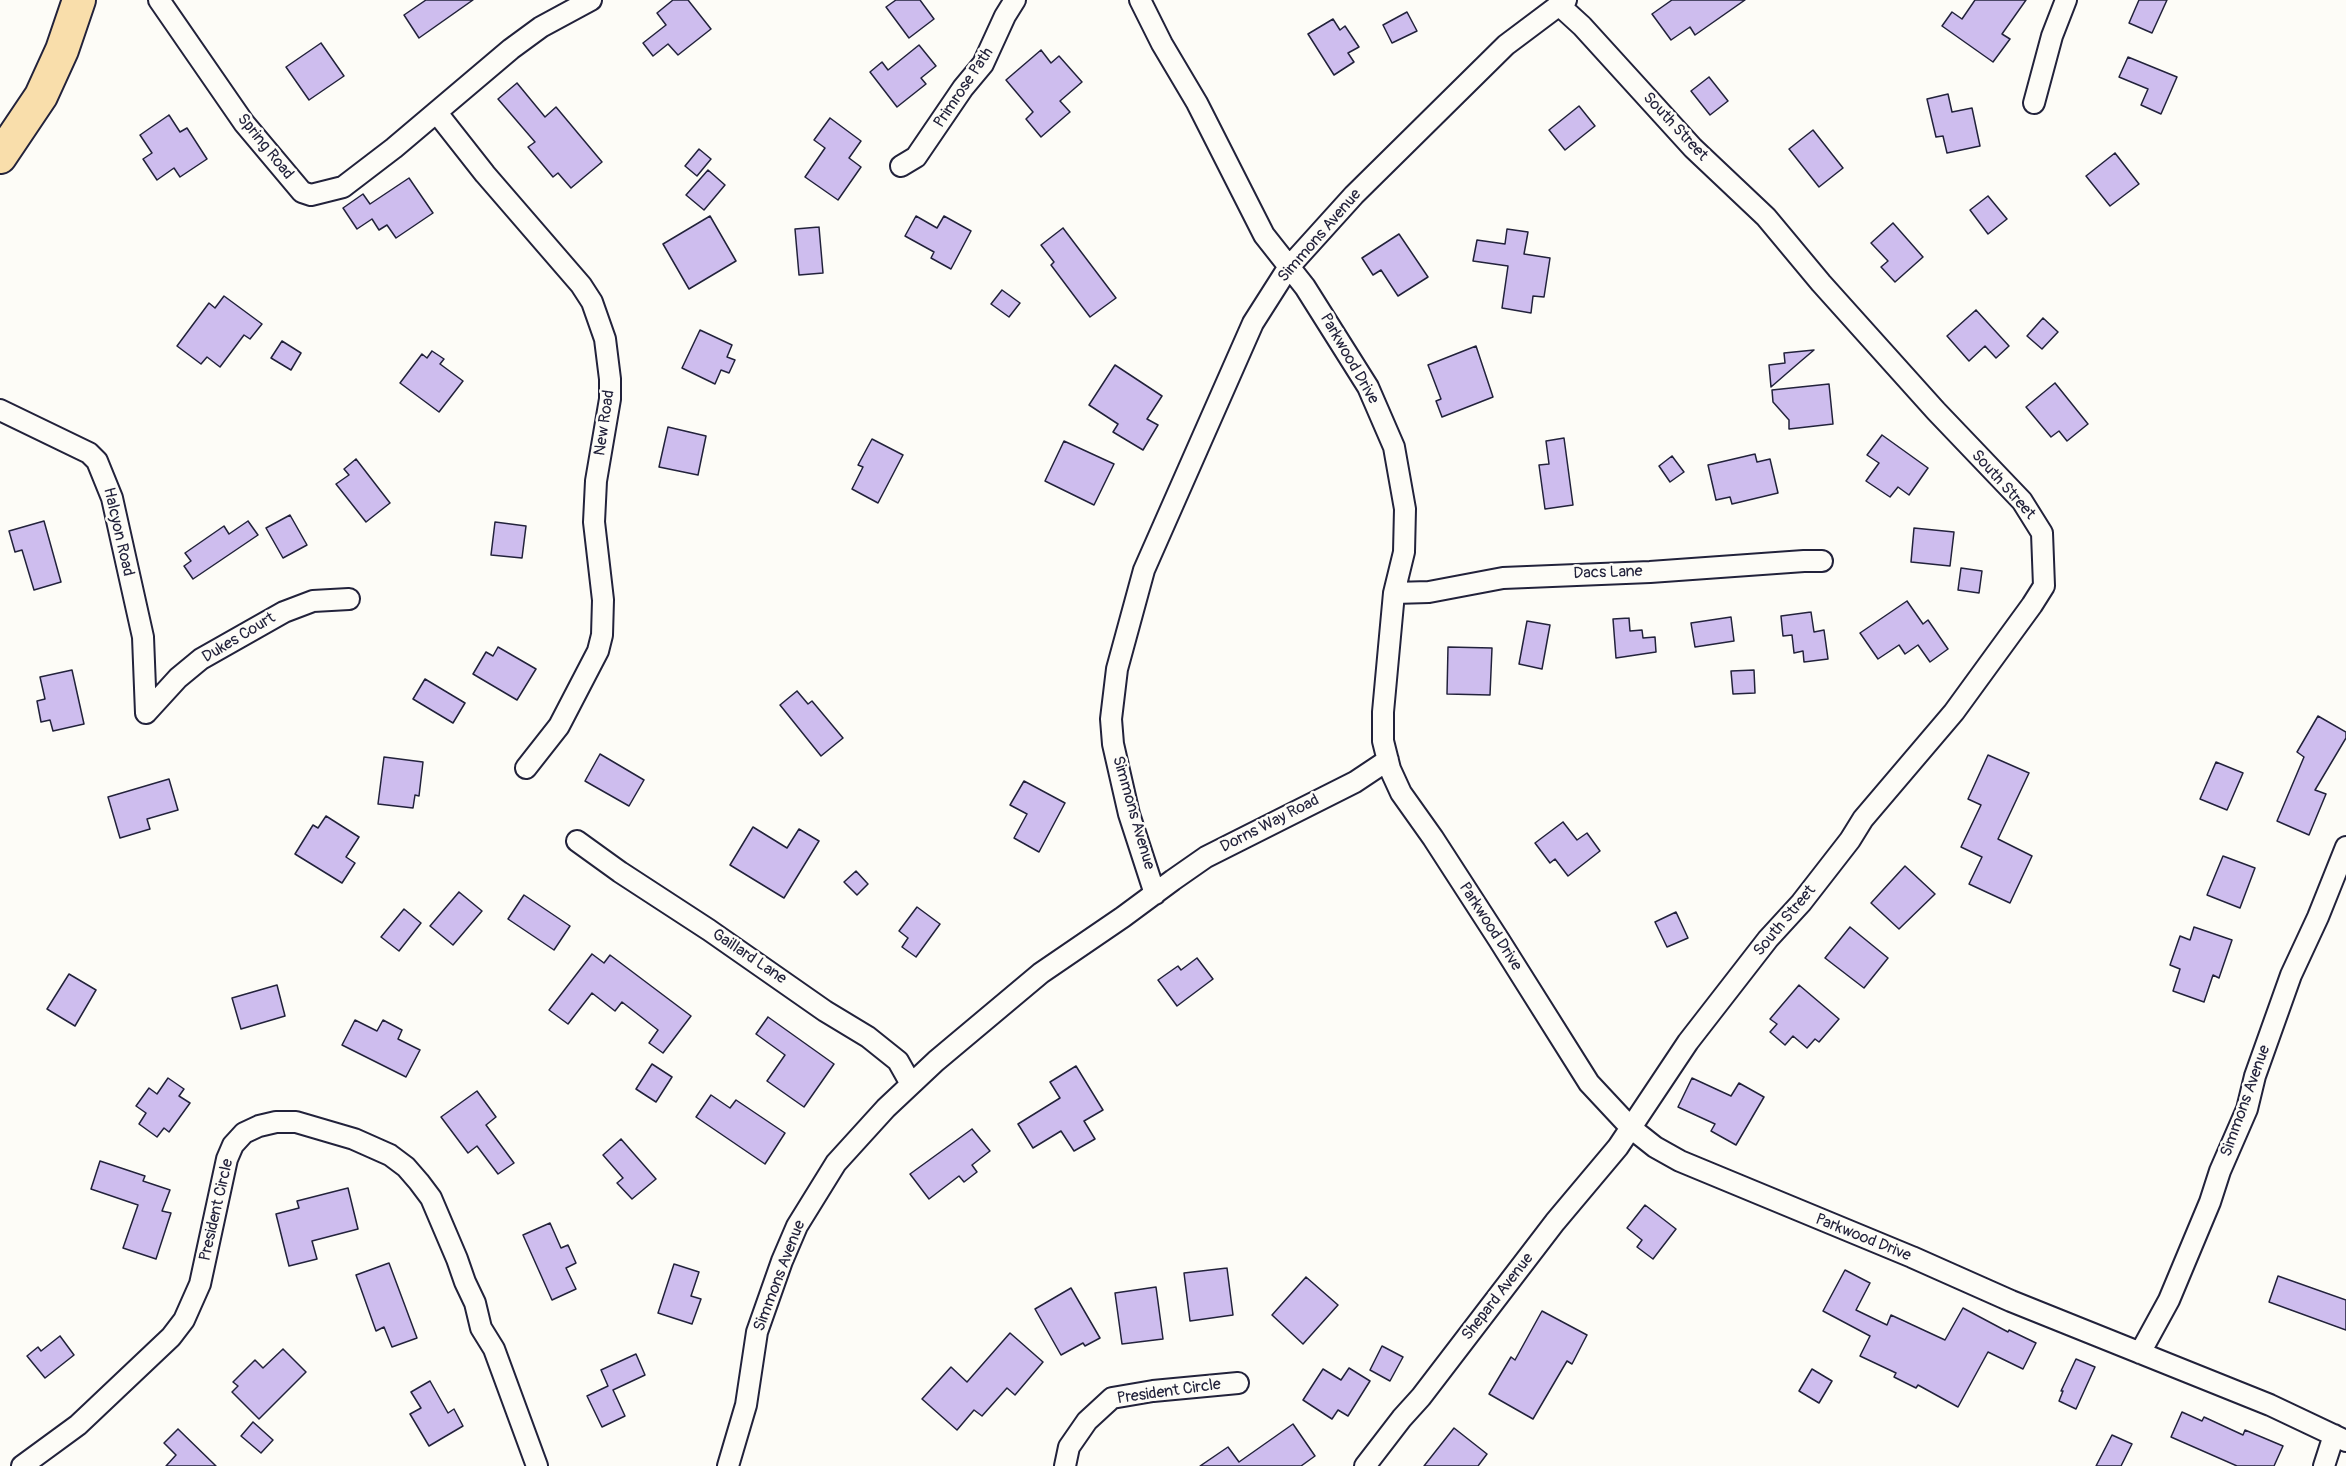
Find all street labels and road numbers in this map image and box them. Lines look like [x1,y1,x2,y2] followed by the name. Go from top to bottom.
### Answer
[930,44,998,132] street label: Primrose Path
[1638,89,1712,165] street label: South Street
[233,110,297,184] street label: Spring Road
[1274,185,1366,287] street label: Simmons Avenue
[1315,310,1383,408] street label: Parkwood Drive
[591,389,619,457] street label: New Road
[1967,446,2039,524] street label: South Street
[98,486,138,578] street label: Halcyon Road
[1573,562,1643,584] street label: Dacs Lane
[199,609,279,667] street label: Dukes Court
[1108,754,1158,872] street label: Simmons Avenue
[1217,791,1323,857] street label: Dorns Way Road
[1454,879,1526,975] street label: Parkwood Drive
[1750,882,1820,960] street label: South Street
[708,925,790,989] street label: Gaillard Lane
[2217,1043,2275,1159] street label: Simmons Avenue
[196,1157,238,1263] street label: President Circle
[1812,1210,1914,1266] street label: Parkwood Drive
[750,1218,810,1334] street label: Simmons Avenue
[1458,1249,1538,1345] street label: Shepard Avenue
[1116,1375,1222,1409] street label: President Circle

